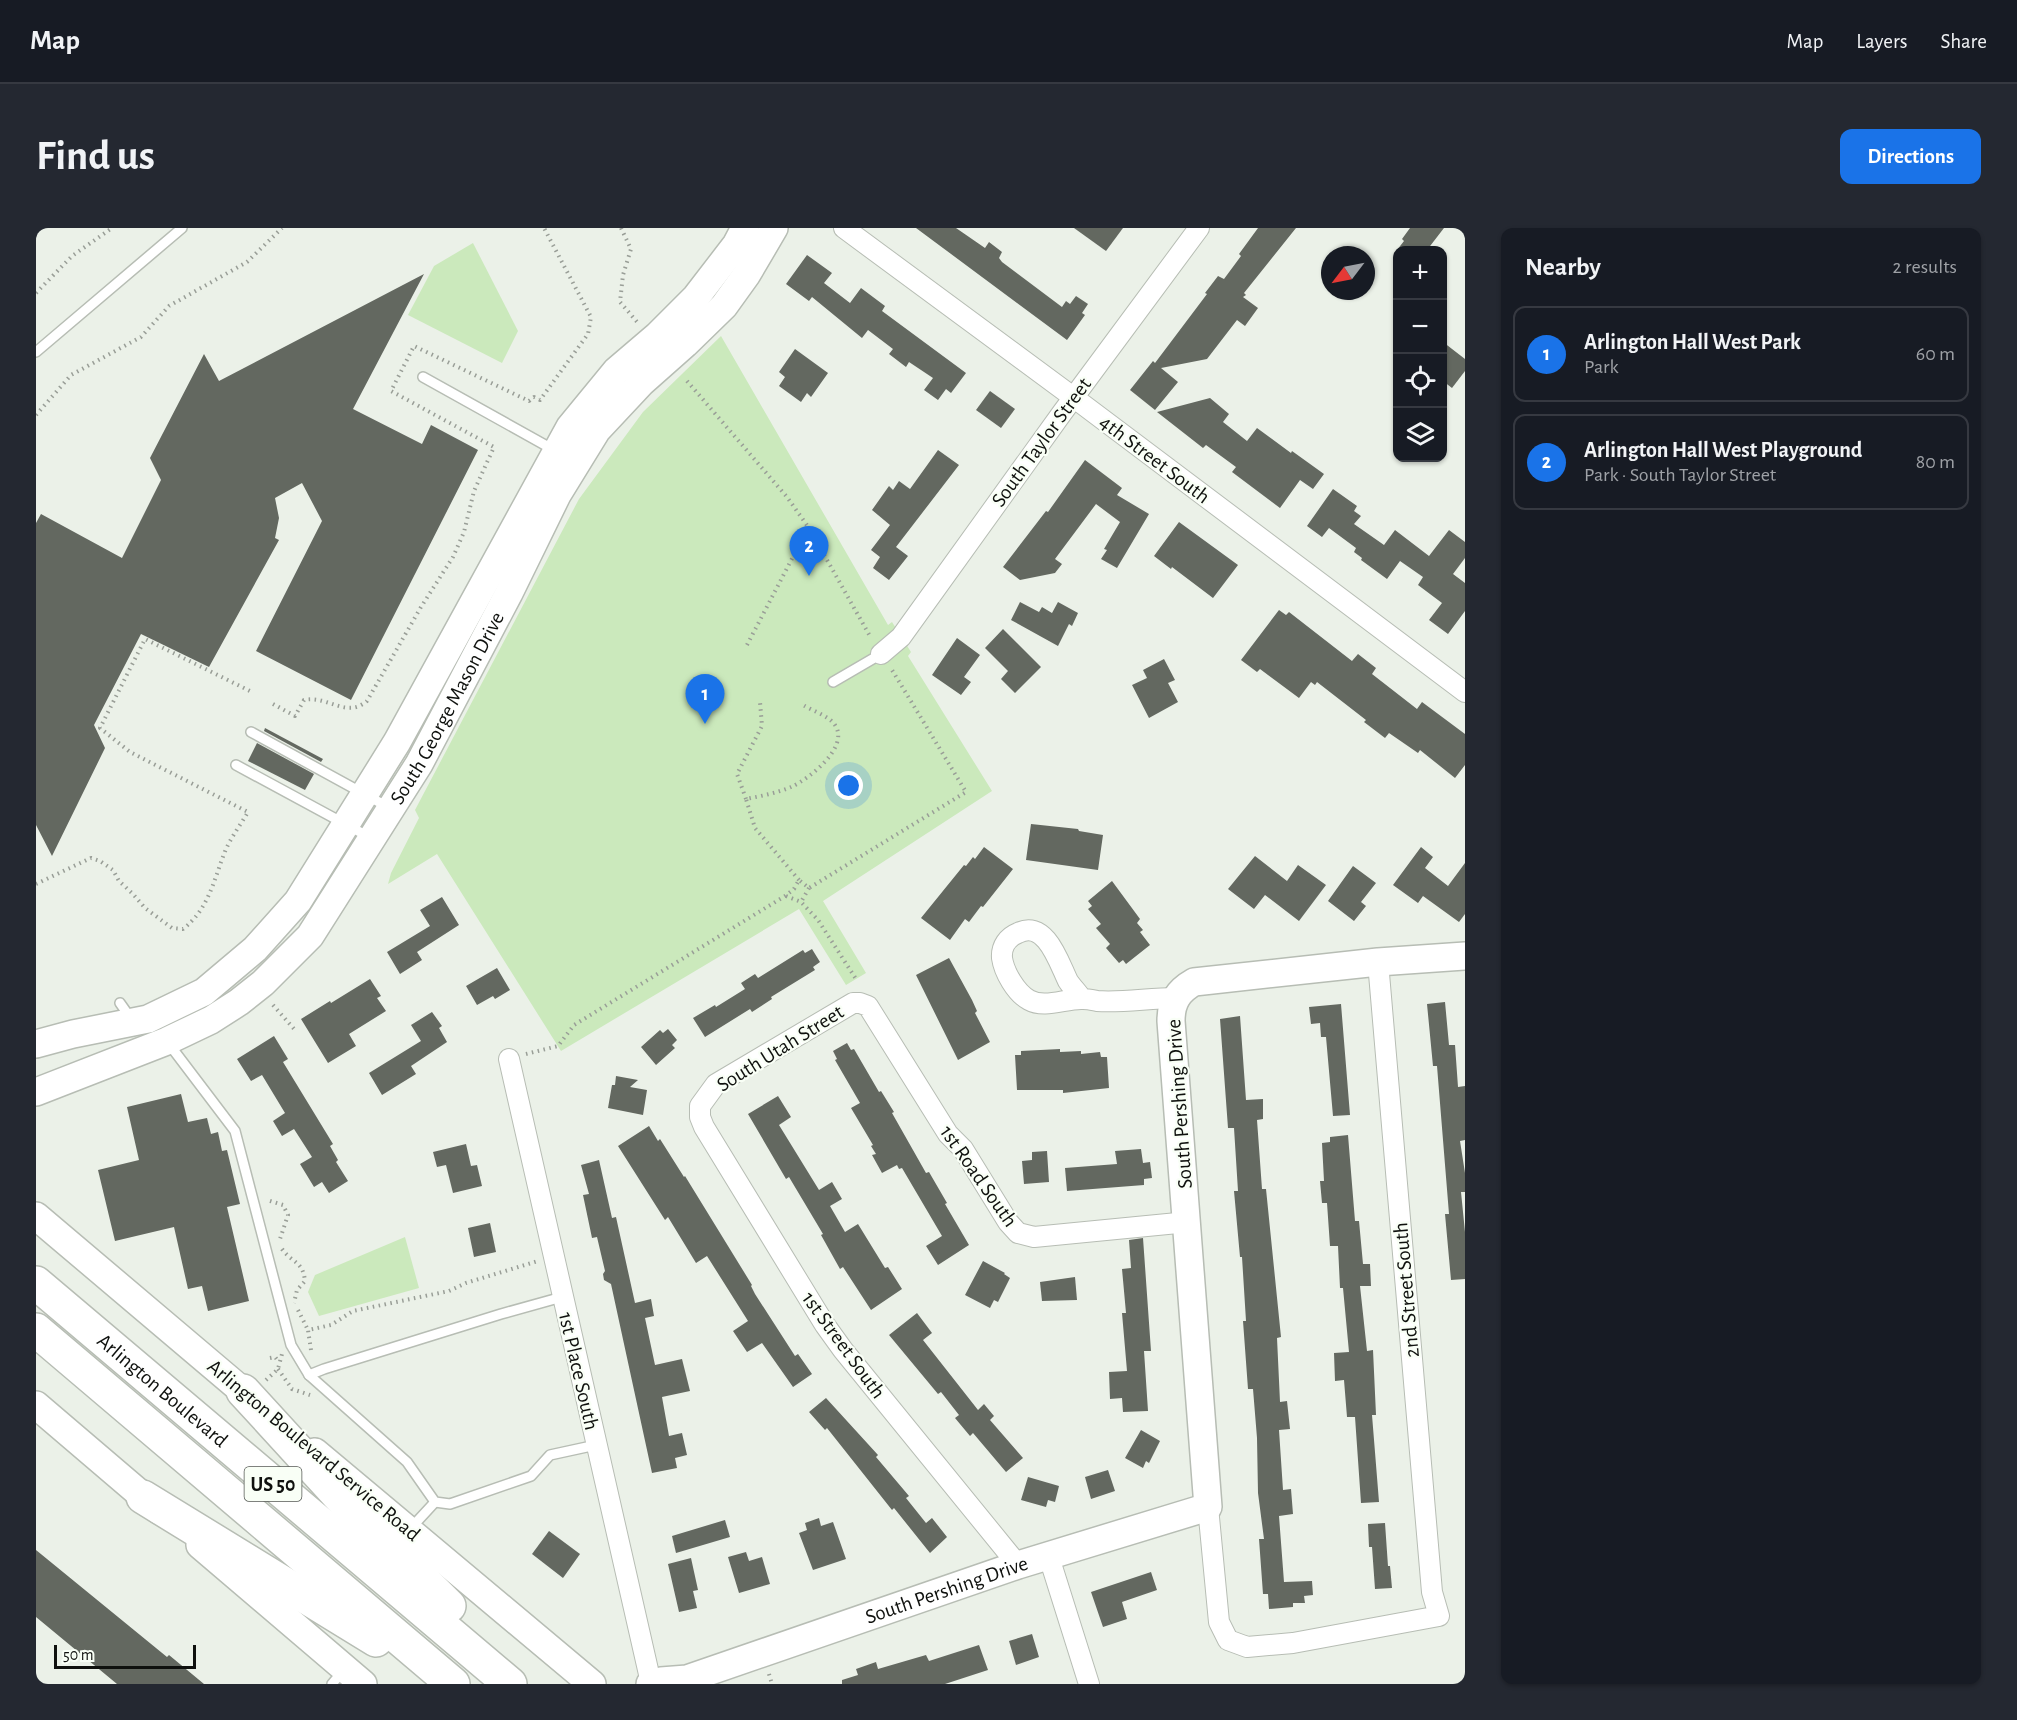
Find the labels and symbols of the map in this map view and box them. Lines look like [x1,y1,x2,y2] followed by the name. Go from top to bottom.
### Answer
[1321,246,1375,300] north arrow
[988,374,1095,511] street label: South Taylor Street
[1096,411,1214,508] street label: 4th Street South
[790,526,828,576] pin: 2
[386,608,508,808] street label: South George Mason Drive
[686,674,724,724] pin: 1
[834,771,863,800] your location
[713,1001,848,1096] street label: South Utah Street
[1163,1018,1196,1190] street label: South Pershing Drive
[936,1122,1021,1231] street label: 1st Road South
[1390,1221,1423,1358] street label: 2nd Street South
[798,1288,889,1403] street label: 1st Street South
[555,1310,602,1432] street label: 1st Place South
[93,1330,232,1452] street label: Arlington Boulevard
[203,1356,424,1545] street label: Arlington Boulevard Service Road
[244,1467,302,1501] road number: US 50
[863,1553,1030,1628] street label: South Pershing Drive
[54,1642,196,1670] scale bar

